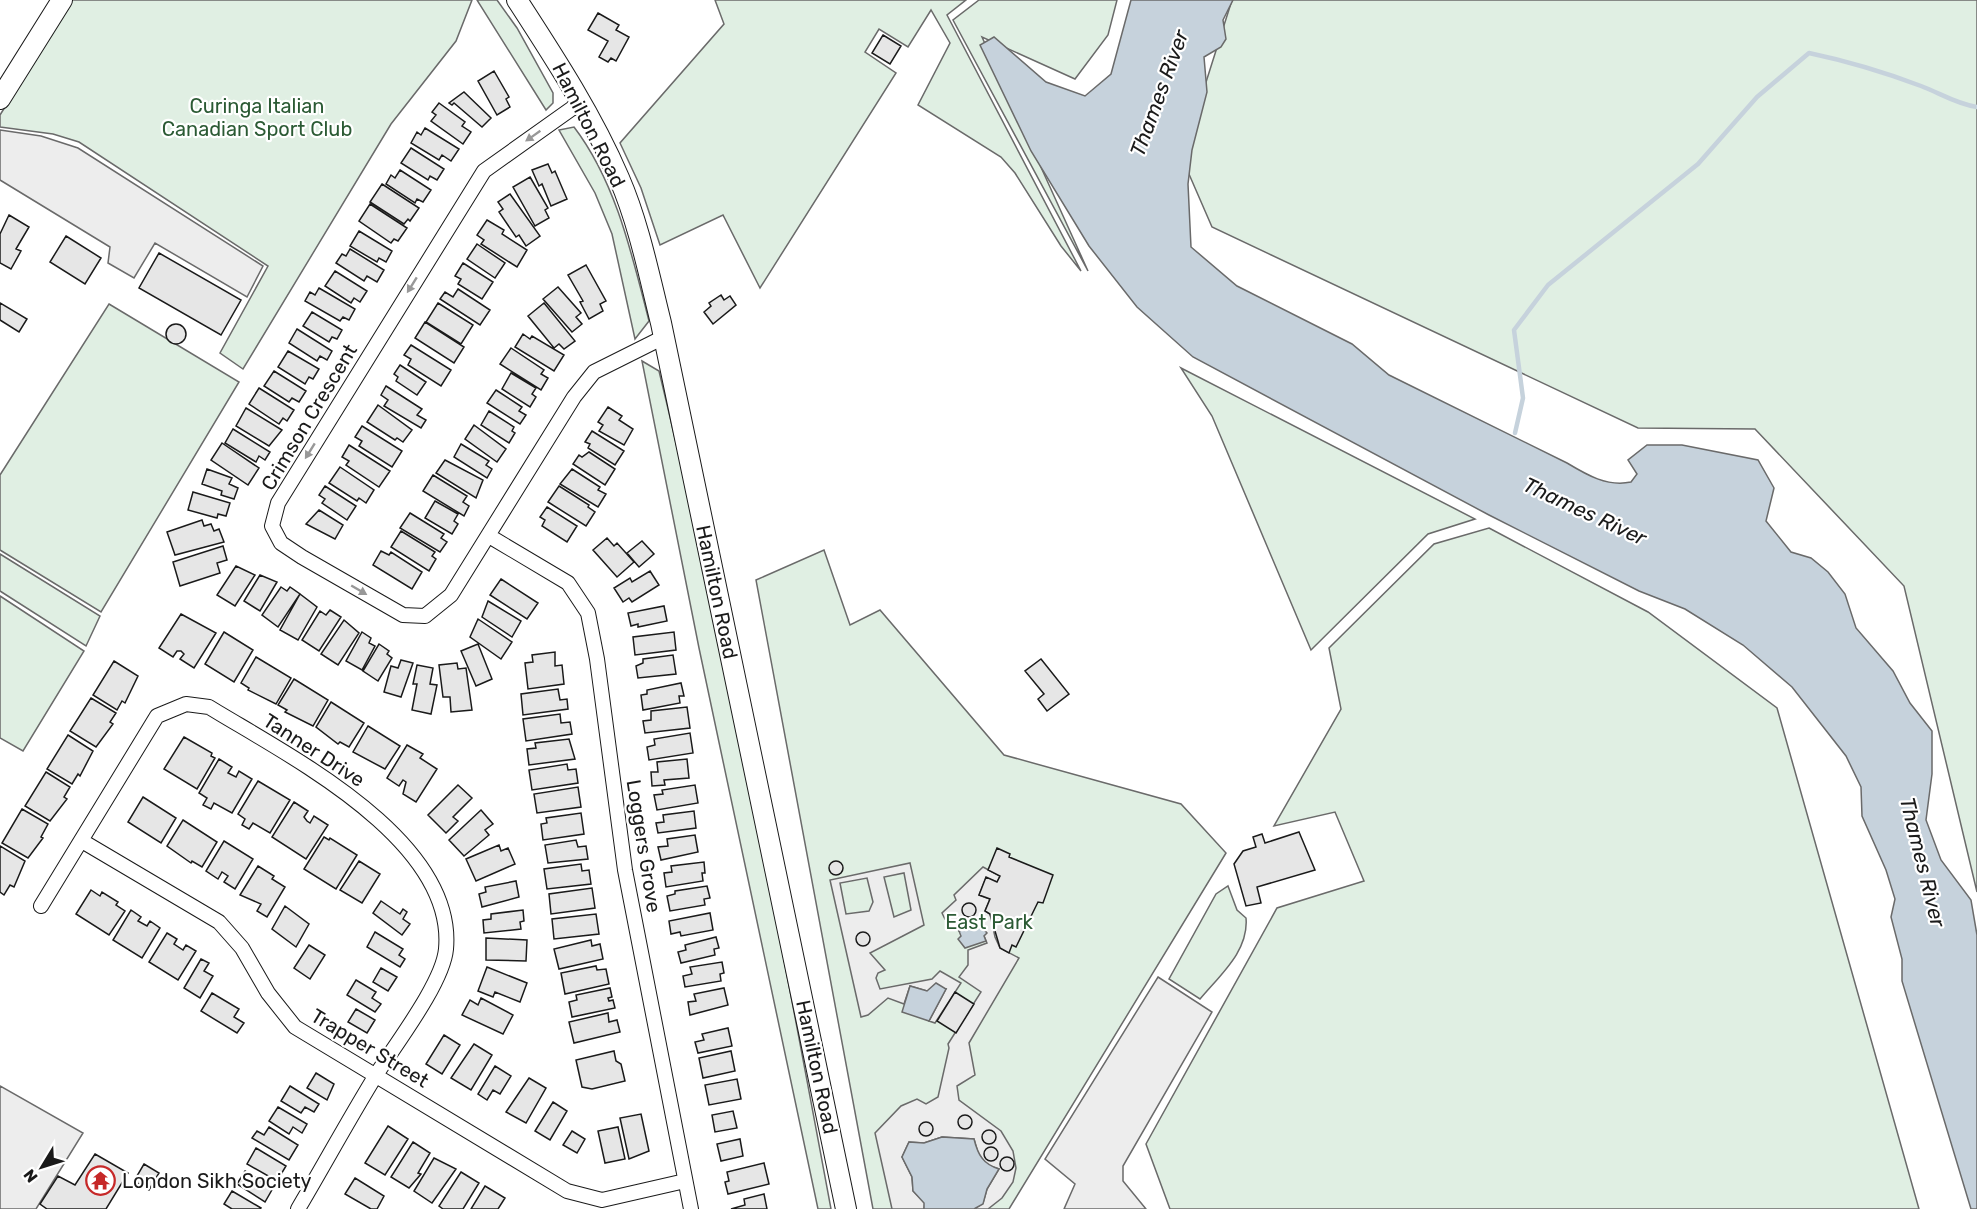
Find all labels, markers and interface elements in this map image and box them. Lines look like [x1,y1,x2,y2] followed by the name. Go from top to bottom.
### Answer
[1125,25,1194,160] water label: Thames River
[547,59,631,191] street label: Hamilton Road
[162,94,352,141] park label: Curinga Italian Canadian Sport Club
[526,130,542,142] one-way arrow
[407,277,418,293] one-way arrow
[256,339,362,494] street label: Crimson Crescent
[305,443,316,459] one-way arrow
[1519,472,1651,551] water label: Thames River
[691,523,743,661] street label: Hamilton Road
[351,585,367,596] one-way arrow
[259,708,369,792] street label: Tanner Drive
[622,778,666,914] street label: Loggers Grove
[1895,794,1951,930] water label: Thames River
[945,910,1034,934] park label: East Park
[791,998,843,1136] street label: Hamilton Road
[307,1003,433,1093] street label: Trapper Street
[12,1137,72,1197] north arrow
[85,1165,117,1197] temple icon: London Sikh Society
[20,1166,42,1186] text: N
[122,1169,312,1193] place label: London Sikh Society

